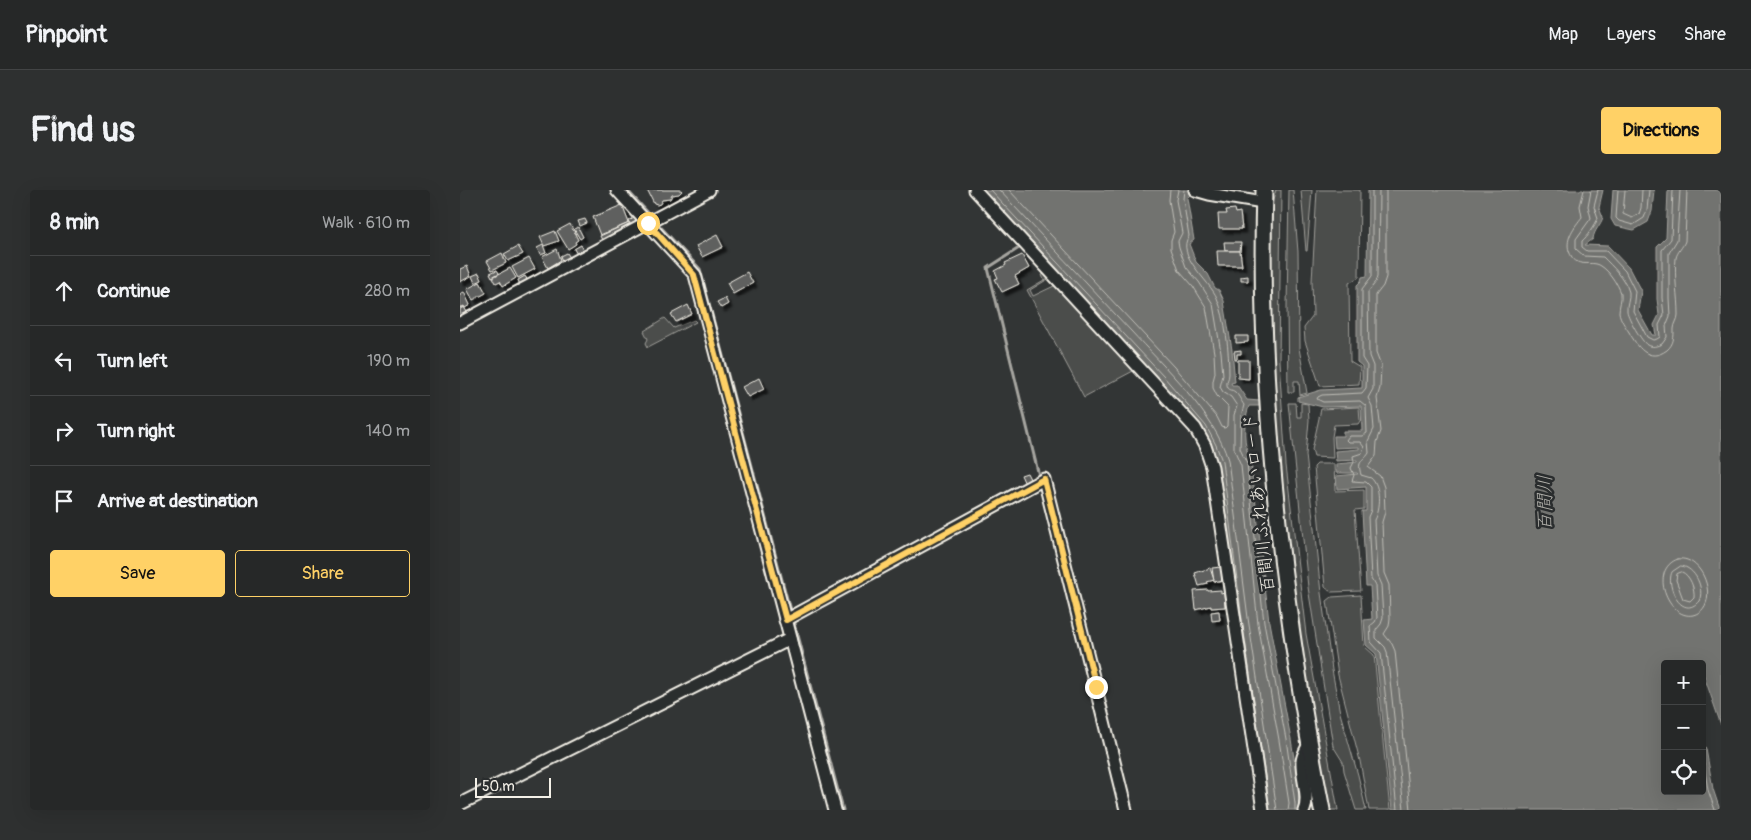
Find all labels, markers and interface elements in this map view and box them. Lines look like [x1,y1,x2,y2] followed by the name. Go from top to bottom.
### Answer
[25,20,107,49] text: Pinpoint
[1549,23,1578,46] text: Map
[1606,23,1656,46] text: Layers
[1684,23,1726,46] text: Share
[1601,107,1721,154] button: Directions
[30,108,135,152] text: Find us
[50,209,99,236] text: 8 min
[637,212,660,235] route start
[322,213,410,233] text: Walk · 610 m
[50,277,78,305] icon: ahead
[97,279,170,303] text: Continue
[364,281,410,301] text: 280 m
[50,347,78,375] icon: left
[97,349,167,373] text: Turn left
[367,351,410,371] text: 190 m
[1238,412,1280,594] street label: 百間川ふれあいロード
[50,417,78,445] icon: right
[97,419,175,443] text: Turn right
[366,421,410,441] text: 140 m
[1533,474,1557,532] water label: 百間川
[50,487,78,515] icon: arrive
[97,489,258,513] text: Arrive at destination
[50,550,225,597] button: Save
[235,550,410,597] button: Share
[1661,660,1706,795] map controls
[1661,660,1706,705] button: +
[1085,676,1108,699] route end
[1661,705,1706,750] button: −
[1661,750,1706,795] button: locate
[475,775,551,798] scale bar
[482,778,515,795] text: 50 m

